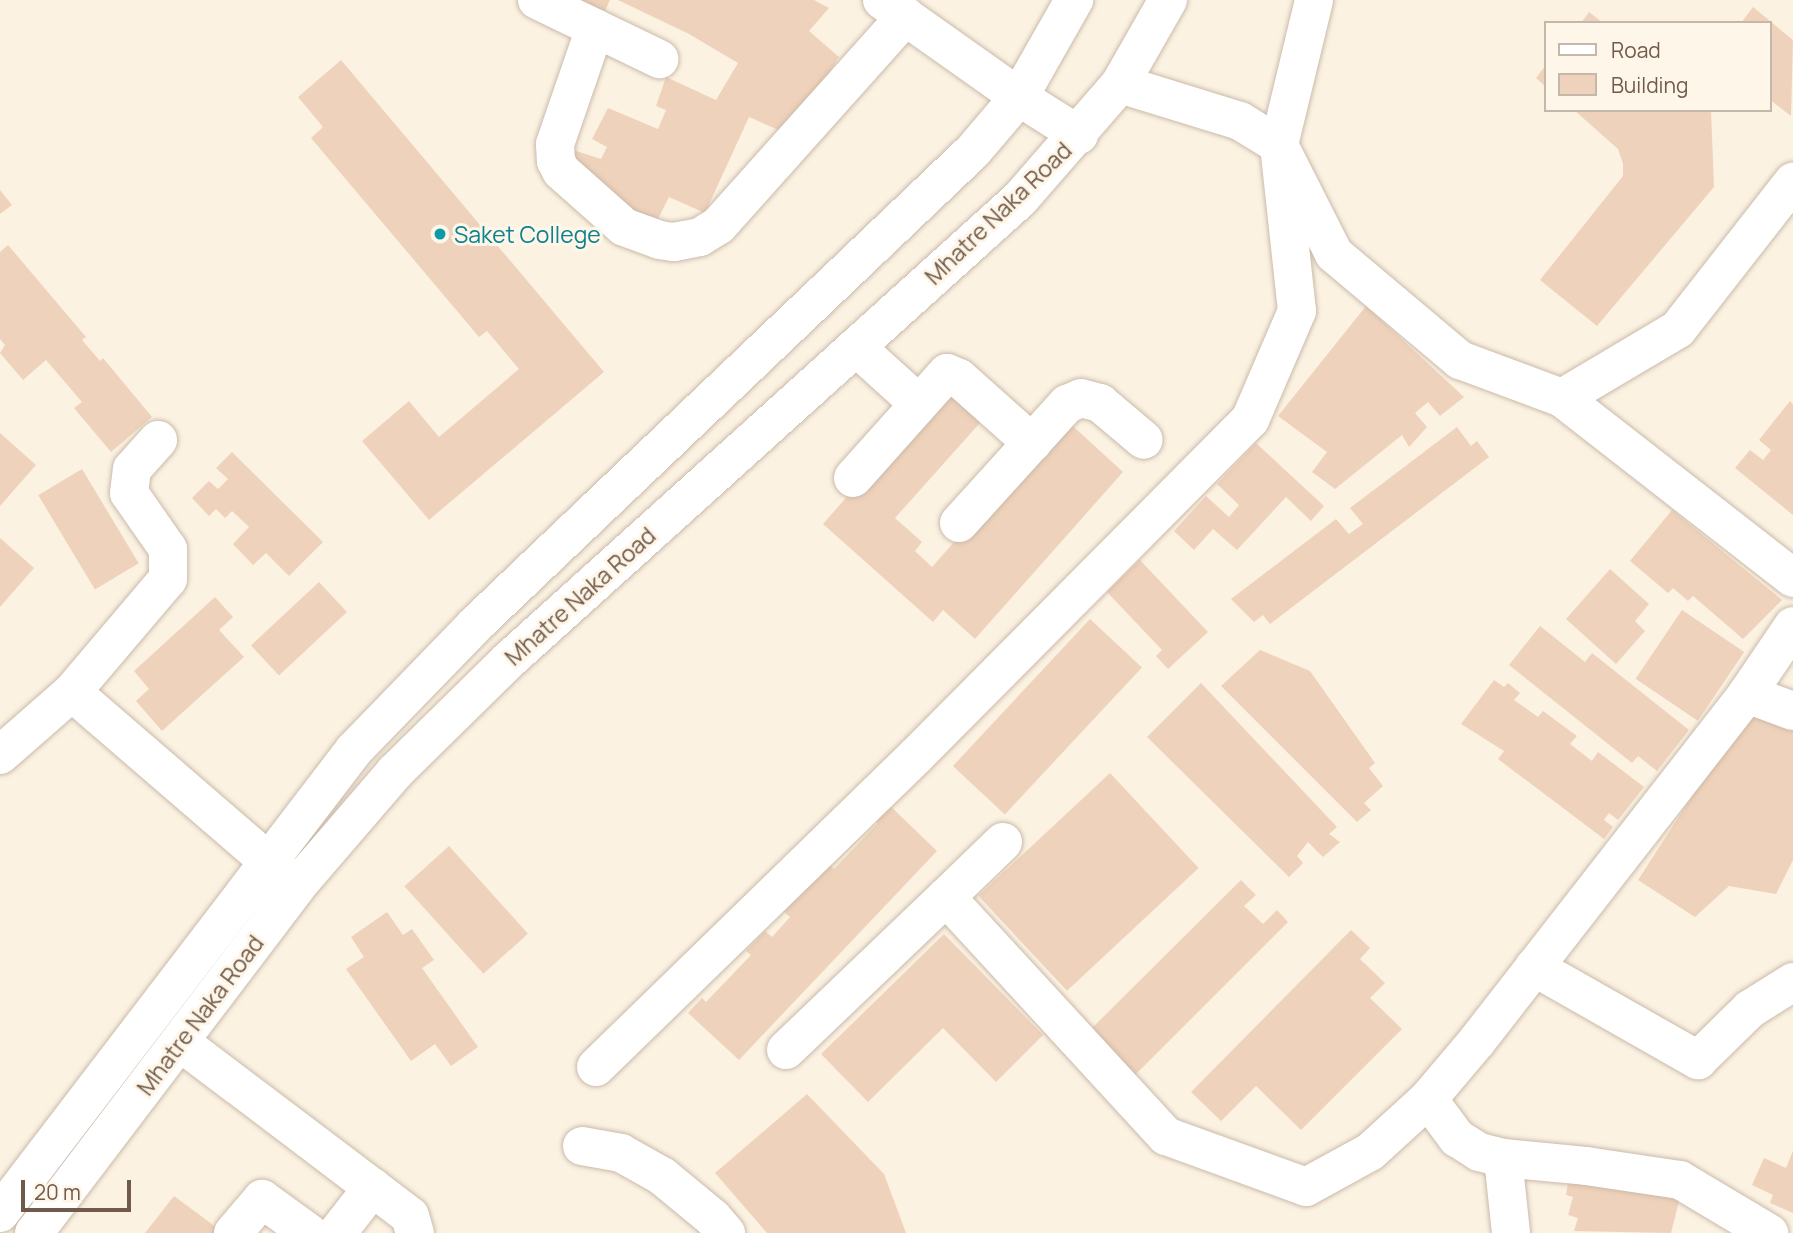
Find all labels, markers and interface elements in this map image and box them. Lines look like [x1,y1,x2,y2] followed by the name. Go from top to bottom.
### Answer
[1545,21,1772,112] legend
[1611,36,1661,64] text: Road
[1611,71,1688,99] text: Building
[919,136,1077,290] street label: Mhatre Naka Road
[454,220,601,248] place label: Saket College
[432,226,448,242] marker: Saket College
[499,521,661,671] street label: Mhatre Naka Road
[131,930,269,1100] street label: Mhatre Naka Road
[24,1166,135,1210] scale bar
[34,1178,81,1206] text: 20 m

